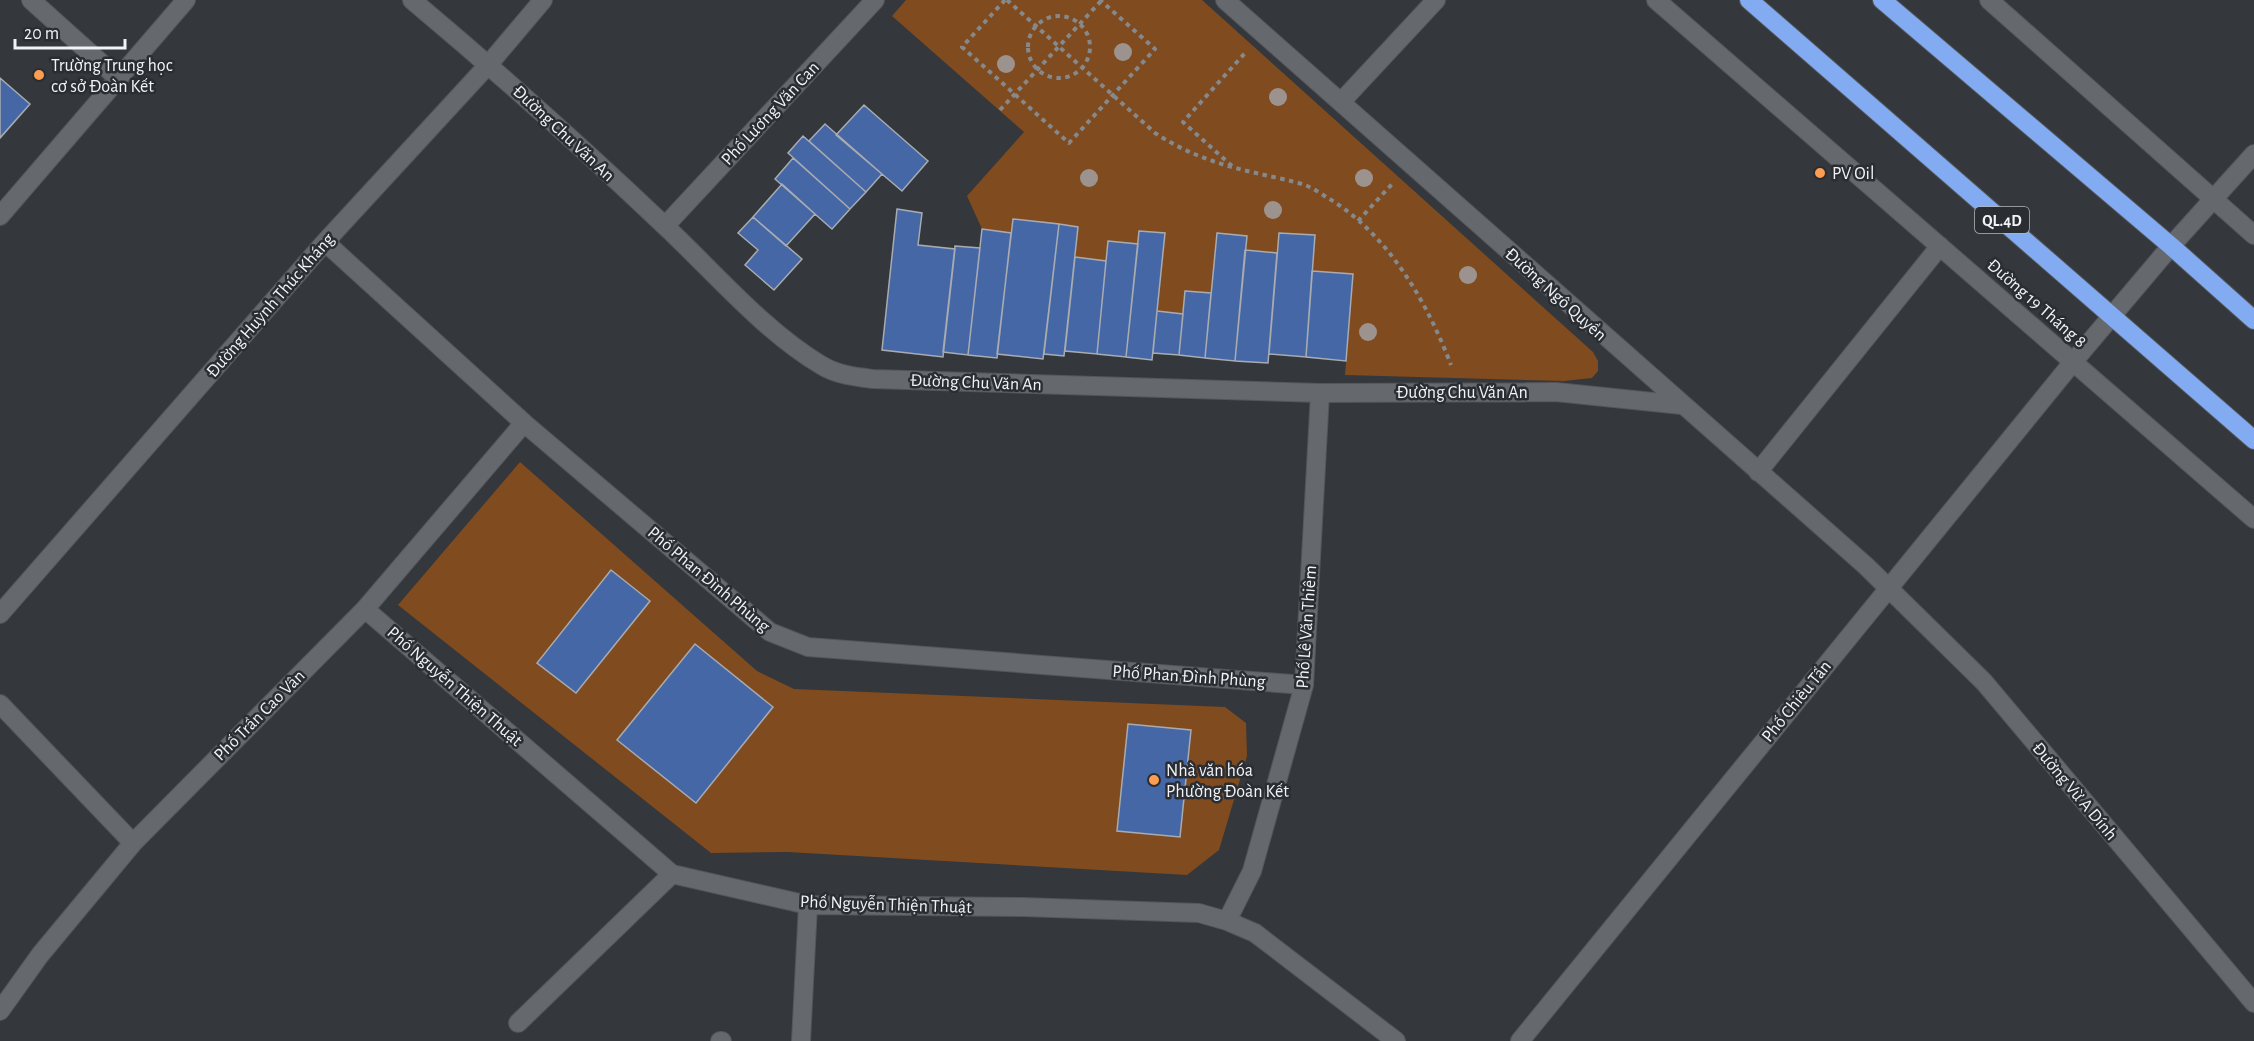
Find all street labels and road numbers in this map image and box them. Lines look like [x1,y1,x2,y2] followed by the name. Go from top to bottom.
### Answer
[718,58,823,169] street label: Phố Lương Văn Can
[509,82,618,185] street label: Đường Chu Văn An
[1975,207,2029,233] road number: QL.4D
[203,230,338,381] street label: Đường Huỳnh Thúc Kháng
[1501,244,1610,345] street label: Đường Ngô Quyền
[1983,256,2089,352] street label: Đường 19 Tháng 8
[910,372,1042,394] street label: Đường Chu Văn An
[1396,384,1528,402] street label: Đường Chu Văn An
[644,523,774,636] street label: Phố Phan Đình Phùng
[1293,565,1320,689] street label: Phố Lê Văn Thiêm
[383,622,527,750] street label: Phố Nguyễn Thiện Thuật
[1758,657,1835,746] street label: Phố Chiêu Tấn
[1112,662,1266,691] street label: Phố Phan Đình Phùng
[210,666,309,765] street label: Phố Trần Cao Vân
[2028,739,2120,844] street label: Đường Vừ A Dính
[800,891,973,917] street label: Phố Nguyễn Thiện Thuật

